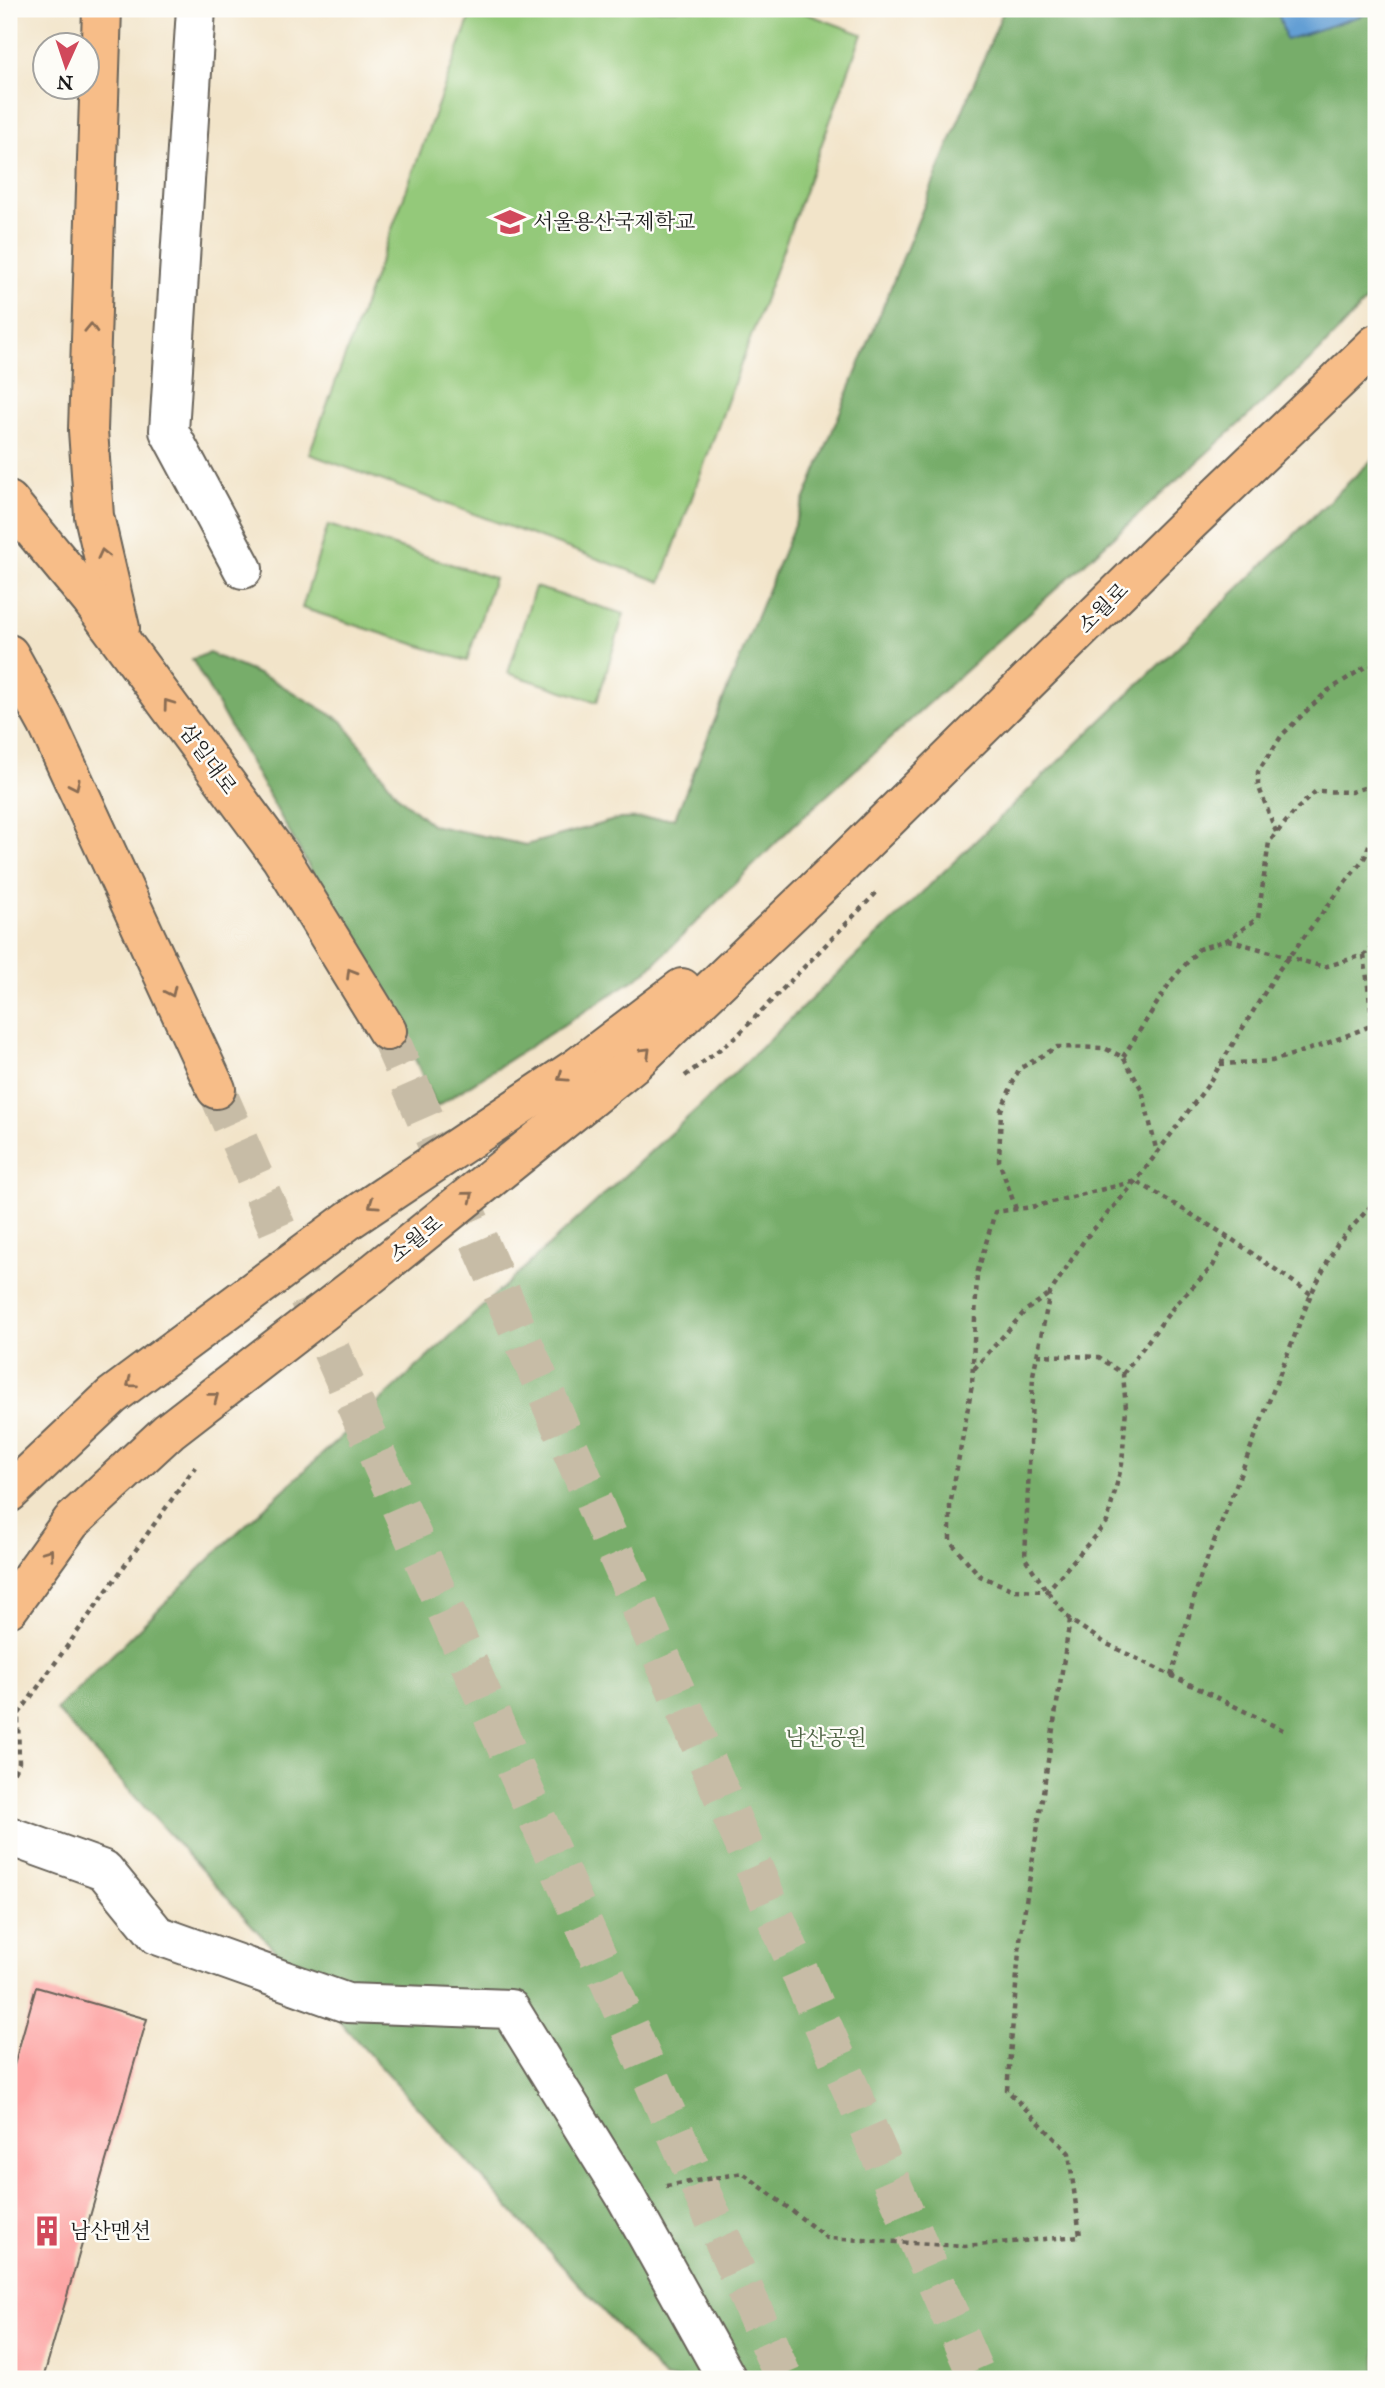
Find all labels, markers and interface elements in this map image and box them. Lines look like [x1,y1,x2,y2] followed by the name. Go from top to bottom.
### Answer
[32,32,102,102] north arrow
[56,71,74,94] text: N
[493,205,527,239] school or university icon: 서울용산국제학교
[533,209,695,235] place label: 서울용산국제학교
[84,322,99,333] one-way arrow
[97,548,111,560] one-way arrow
[1072,577,1134,639] street label: 소월로
[164,699,176,712] one-way arrow
[174,719,242,799] street label: 삼일대로
[67,778,81,790] one-way arrow
[347,968,360,981] one-way arrow
[163,985,177,997] one-way arrow
[638,1048,651,1060] one-way arrow
[557,1069,570,1082] one-way arrow
[462,1191,474,1204] one-way arrow
[368,1195,381,1208] one-way arrow
[384,1210,448,1268] street label: 소월로
[126,1374,139,1387] one-way arrow
[206,1392,218,1405] one-way arrow
[41,1548,53,1560] one-way arrow
[785,1725,867,1751] park label: 남산공원
[30,2214,64,2248] building icon: 남산맨션
[70,2218,151,2244] place label: 남산맨션

